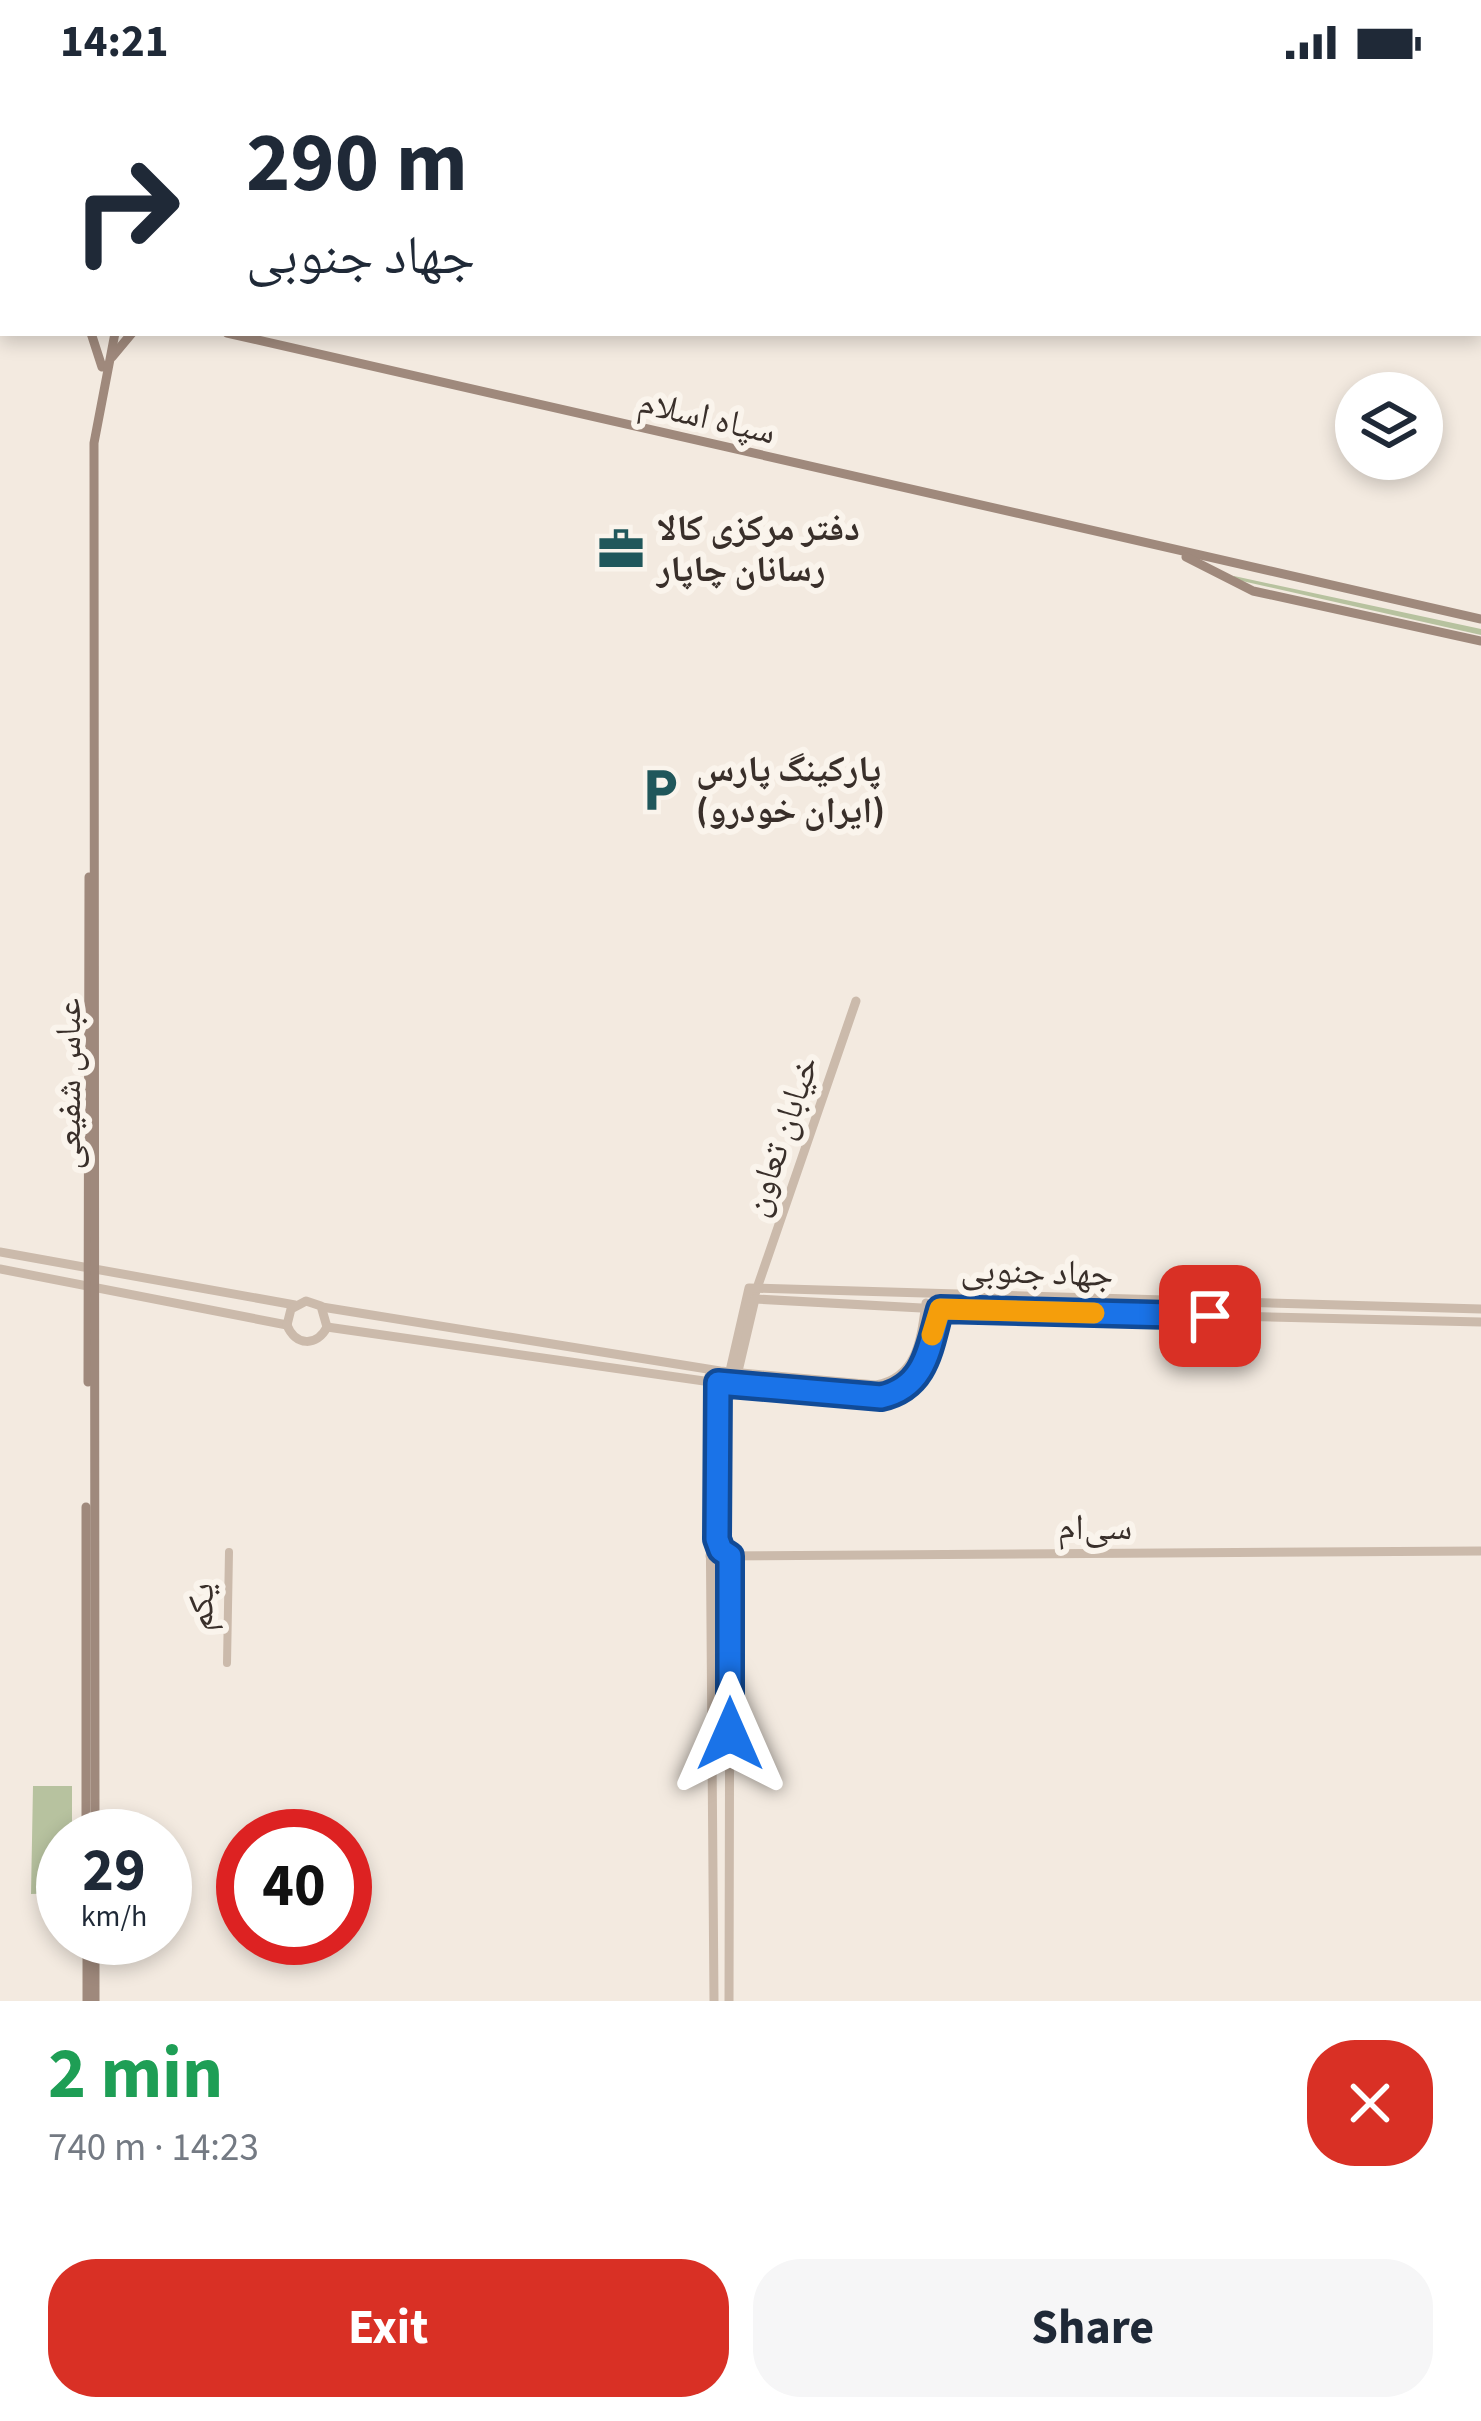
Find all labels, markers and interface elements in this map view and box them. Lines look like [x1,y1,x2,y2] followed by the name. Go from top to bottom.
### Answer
[60,10,169,74] text: 14:21
[246,104,468,224] text: 290 m
[48,132,204,288] icon: right
[246,218,475,295] text: جهاد جنوبی
[1335,372,1443,480] map controls
[1335,372,1443,480] button: layers
[633,376,781,458] street label: سپاه اسلام
[655,503,860,595] place label: دفتر مرکزی کالا رسانان چاپار
[596,524,646,574] office icon: دفتر مرکزی کالا رسانان چاپار
[696,744,885,836] place label: پارکینگ پارس (ایران خودرو)
[635,765,685,815] parking icon: پارکینگ پارس (ایران خودرو)
[43,998,94,1170] street label: عباس شفیعی
[730,1049,832,1223] street label: خیابان تعاون
[960,1244,1114,1300] street label: جهاد جنوبی
[1159,1265,1261,1367] pin
[1177,1283,1243,1349] icon: arrive
[1058,1502,1132,1553] street label: سی‌ام
[175,1583,227,1631] street label: یکم
[667,1671,793,1797] position arrow
[216,1809,372,1965] speed limit sign: 40
[82,1829,146,1914] text: 29
[81,1895,147,1938] text: km/h
[48,2023,223,2126] text: 2 min
[1307,2040,1433,2166] button: close
[48,2120,259,2176] text: 740 m · 14:23
[48,2259,729,2397] button: Exit
[753,2259,1433,2397] button: Share

